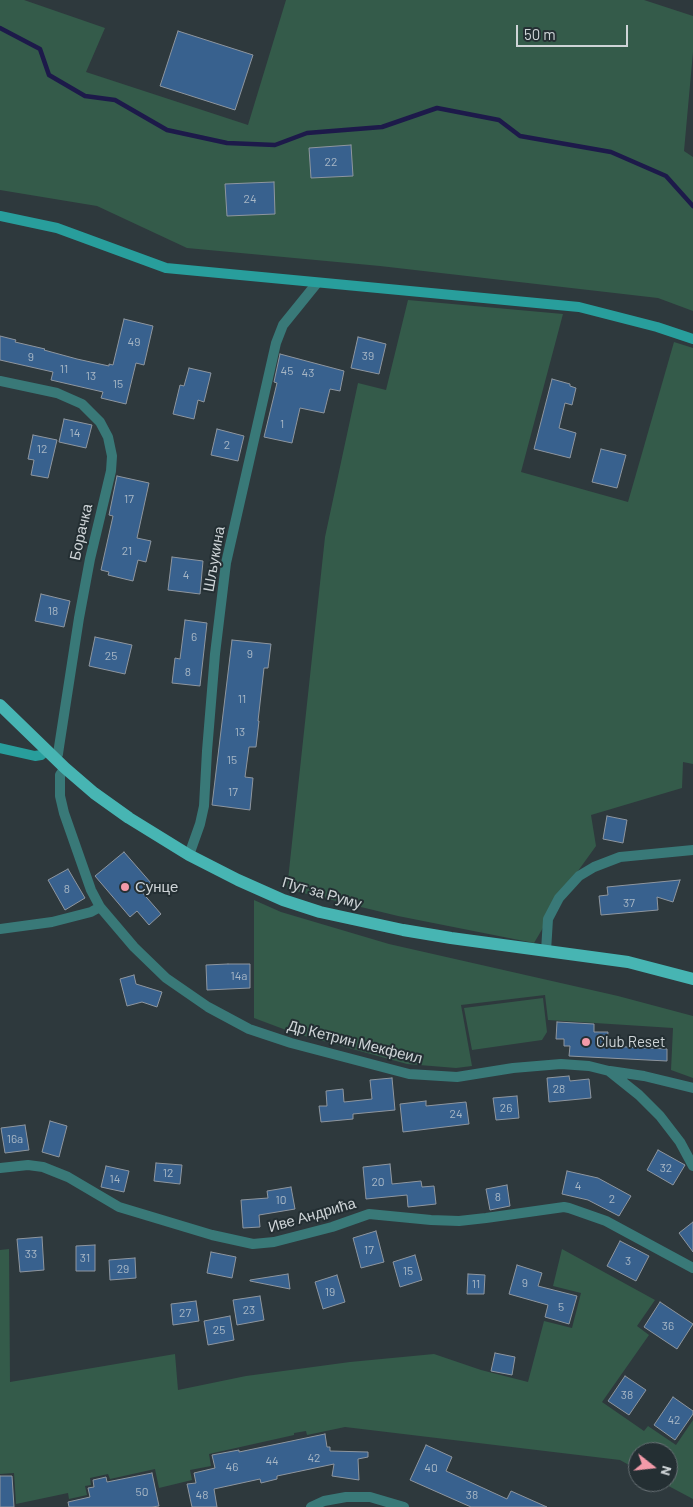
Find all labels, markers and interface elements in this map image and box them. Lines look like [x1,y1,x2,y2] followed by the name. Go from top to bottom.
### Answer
[518,15,630,47] scale bar
[524,25,556,43] text: 50 m
[325,155,337,169] house number: 22
[243,192,257,206] house number: 24
[128,335,140,349] house number: 49
[362,349,374,363] house number: 39
[28,350,34,364] house number: 9
[60,362,68,376] house number: 11
[281,364,293,378] house number: 45
[302,366,314,380] house number: 43
[86,369,96,383] house number: 13
[113,377,123,391] house number: 15
[280,417,284,431] house number: 1
[70,426,80,440] house number: 14
[224,438,230,452] house number: 2
[37,442,47,456] house number: 12
[124,492,134,506] house number: 17
[66,502,96,562] street label: Борачка
[199,525,229,593] street label: Шљукина
[122,544,132,558] house number: 21
[183,568,189,582] house number: 4
[48,604,58,618] house number: 18
[191,630,197,644] house number: 6
[247,647,253,661] house number: 9
[105,649,117,663] house number: 25
[185,665,191,679] house number: 8
[238,692,246,706] house number: 11
[235,725,245,739] house number: 13
[227,753,237,767] house number: 15
[228,785,238,799] house number: 17
[280,873,364,913] street label: Пут за Руму
[135,878,178,896] place label: Сунце
[119,881,131,893] marker: Сунце
[64,882,70,896] house number: 8
[623,896,635,910] house number: 37
[231,969,247,983] house number: 14a
[286,1017,424,1067] street label: Др Кетрин Мекфеил
[596,1033,665,1051] place label: Club Reset
[580,1036,592,1048] marker: Club Reset
[553,1082,565,1096] house number: 28
[500,1101,512,1115] house number: 26
[449,1107,463,1121] house number: 24
[7,1132,23,1146] house number: 16a
[660,1161,672,1175] house number: 32
[163,1166,173,1180] house number: 12
[110,1172,120,1186] house number: 14
[371,1175,385,1189] house number: 20
[575,1179,581,1193] house number: 4
[495,1190,501,1204] house number: 8
[609,1192,615,1206] house number: 2
[276,1193,286,1207] house number: 10
[266,1194,358,1236] street label: Иве Андрића
[364,1243,374,1257] house number: 17
[25,1247,37,1261] house number: 33
[80,1251,90,1265] house number: 31
[625,1254,631,1268] house number: 3
[117,1262,129,1276] house number: 29
[403,1264,413,1278] house number: 15
[522,1276,528,1290] house number: 9
[472,1277,480,1291] house number: 11
[325,1285,335,1299] house number: 19
[558,1300,564,1314] house number: 5
[243,1303,255,1317] house number: 23
[179,1306,191,1320] house number: 27
[662,1319,674,1333] house number: 36
[213,1323,225,1337] house number: 25
[621,1388,633,1402] house number: 38
[667,1413,681,1427] house number: 42
[628,1442,678,1492] north arrow
[307,1451,321,1465] house number: 42
[265,1454,279,1468] house number: 44
[226,1460,238,1474] house number: 46
[424,1461,438,1475] house number: 40
[657,1464,676,1478] text: N
[136,1485,148,1499] house number: 50
[196,1488,208,1502] house number: 48
[466,1488,478,1502] house number: 38

